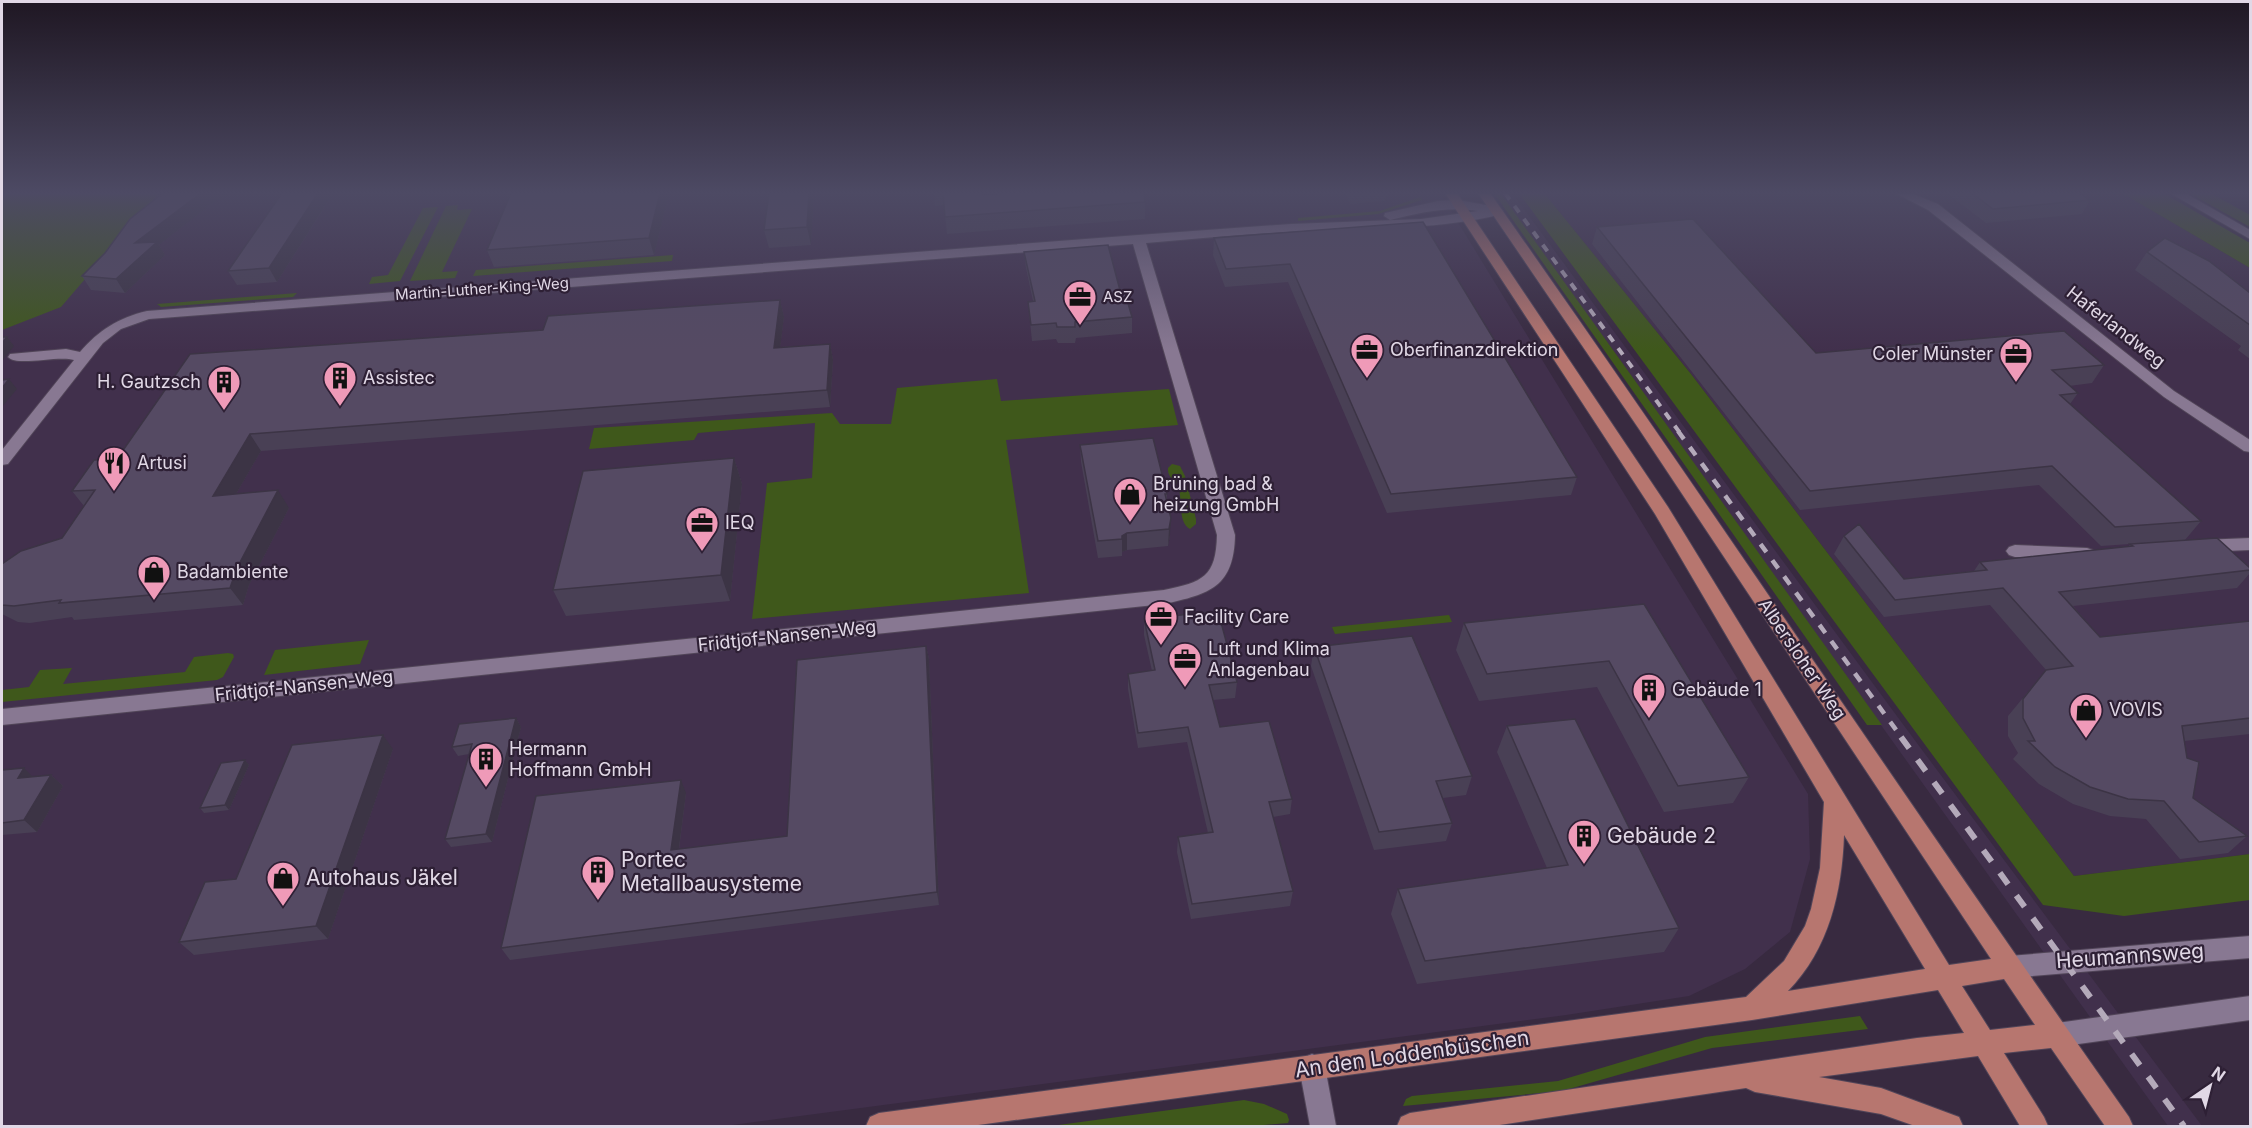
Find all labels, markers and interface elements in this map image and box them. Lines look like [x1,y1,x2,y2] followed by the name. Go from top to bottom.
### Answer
[394,273,569,304] street label: Martin-Luther-King-Weg
[1062,279,1098,326] office icon: ASZ
[2063,282,2170,372] street label: Haferlandweg
[1103,287,1132,306] place label: ASZ
[1349,332,1385,379] office icon: Oberfinanzdirektion
[1998,336,2034,383] office icon: Coler Münster
[1390,339,1558,360] place label: Oberfinanzdirektion
[1872,343,1993,364] place label: Coler Münster
[322,360,358,407] building icon: Assistec
[206,364,242,411] building icon: H. Gautzsch
[363,367,435,388] place label: Assistec
[97,371,201,392] place label: H. Gautzsch
[96,445,132,492] restaurant icon: Artusi
[137,452,187,473] place label: Artusi
[1153,473,1279,515] place label: Brüning bad & heizung GmbH
[1112,476,1148,523] shop icon: Brüning bad & heizung GmbH
[684,505,720,552] office icon: IEQ
[725,512,754,533] place label: IEQ
[136,554,172,601] shop icon: Badambiente
[177,561,289,582] place label: Badambiente
[1754,594,1851,723] street label: Albersloher Weg
[1143,599,1179,646] office icon: Facility Care
[1184,606,1289,627] place label: Facility Care
[697,616,877,655] street label: Fridtjof-Nansen-Weg
[1208,638,1330,680] place label: Luft und Klima Anlagenbau
[1167,641,1203,688] office icon: Luft und Klima Anlagenbau
[214,666,394,705] street label: Fridtjof-Nansen-Weg
[1631,672,1667,719] building icon: Gebäude 1
[1672,679,1762,700] place label: Gebäude 1
[2068,692,2104,739] shop icon: VOVIS
[2109,699,2163,720] place label: VOVIS
[509,738,652,780] place label: Hermann Hoffmann GmbH
[468,741,504,788] building icon: Hermann Hoffmann GmbH
[1566,818,1602,865] building icon: Gebäude 2
[1607,823,1716,848] place label: Gebäude 2
[621,847,802,896] place label: Portec Metallbausysteme
[580,854,616,901] building icon: Portec Metallbausysteme
[265,860,301,907] shop icon: Autohaus Jäkel
[306,865,458,890] place label: Autohaus Jäkel
[2055,938,2205,973] street label: Heumannsweg
[1293,1025,1531,1082] street label: An den Loddenbüschen
[2180,1056,2240,1116] north arrow
[2208,1062,2229,1085] text: N

